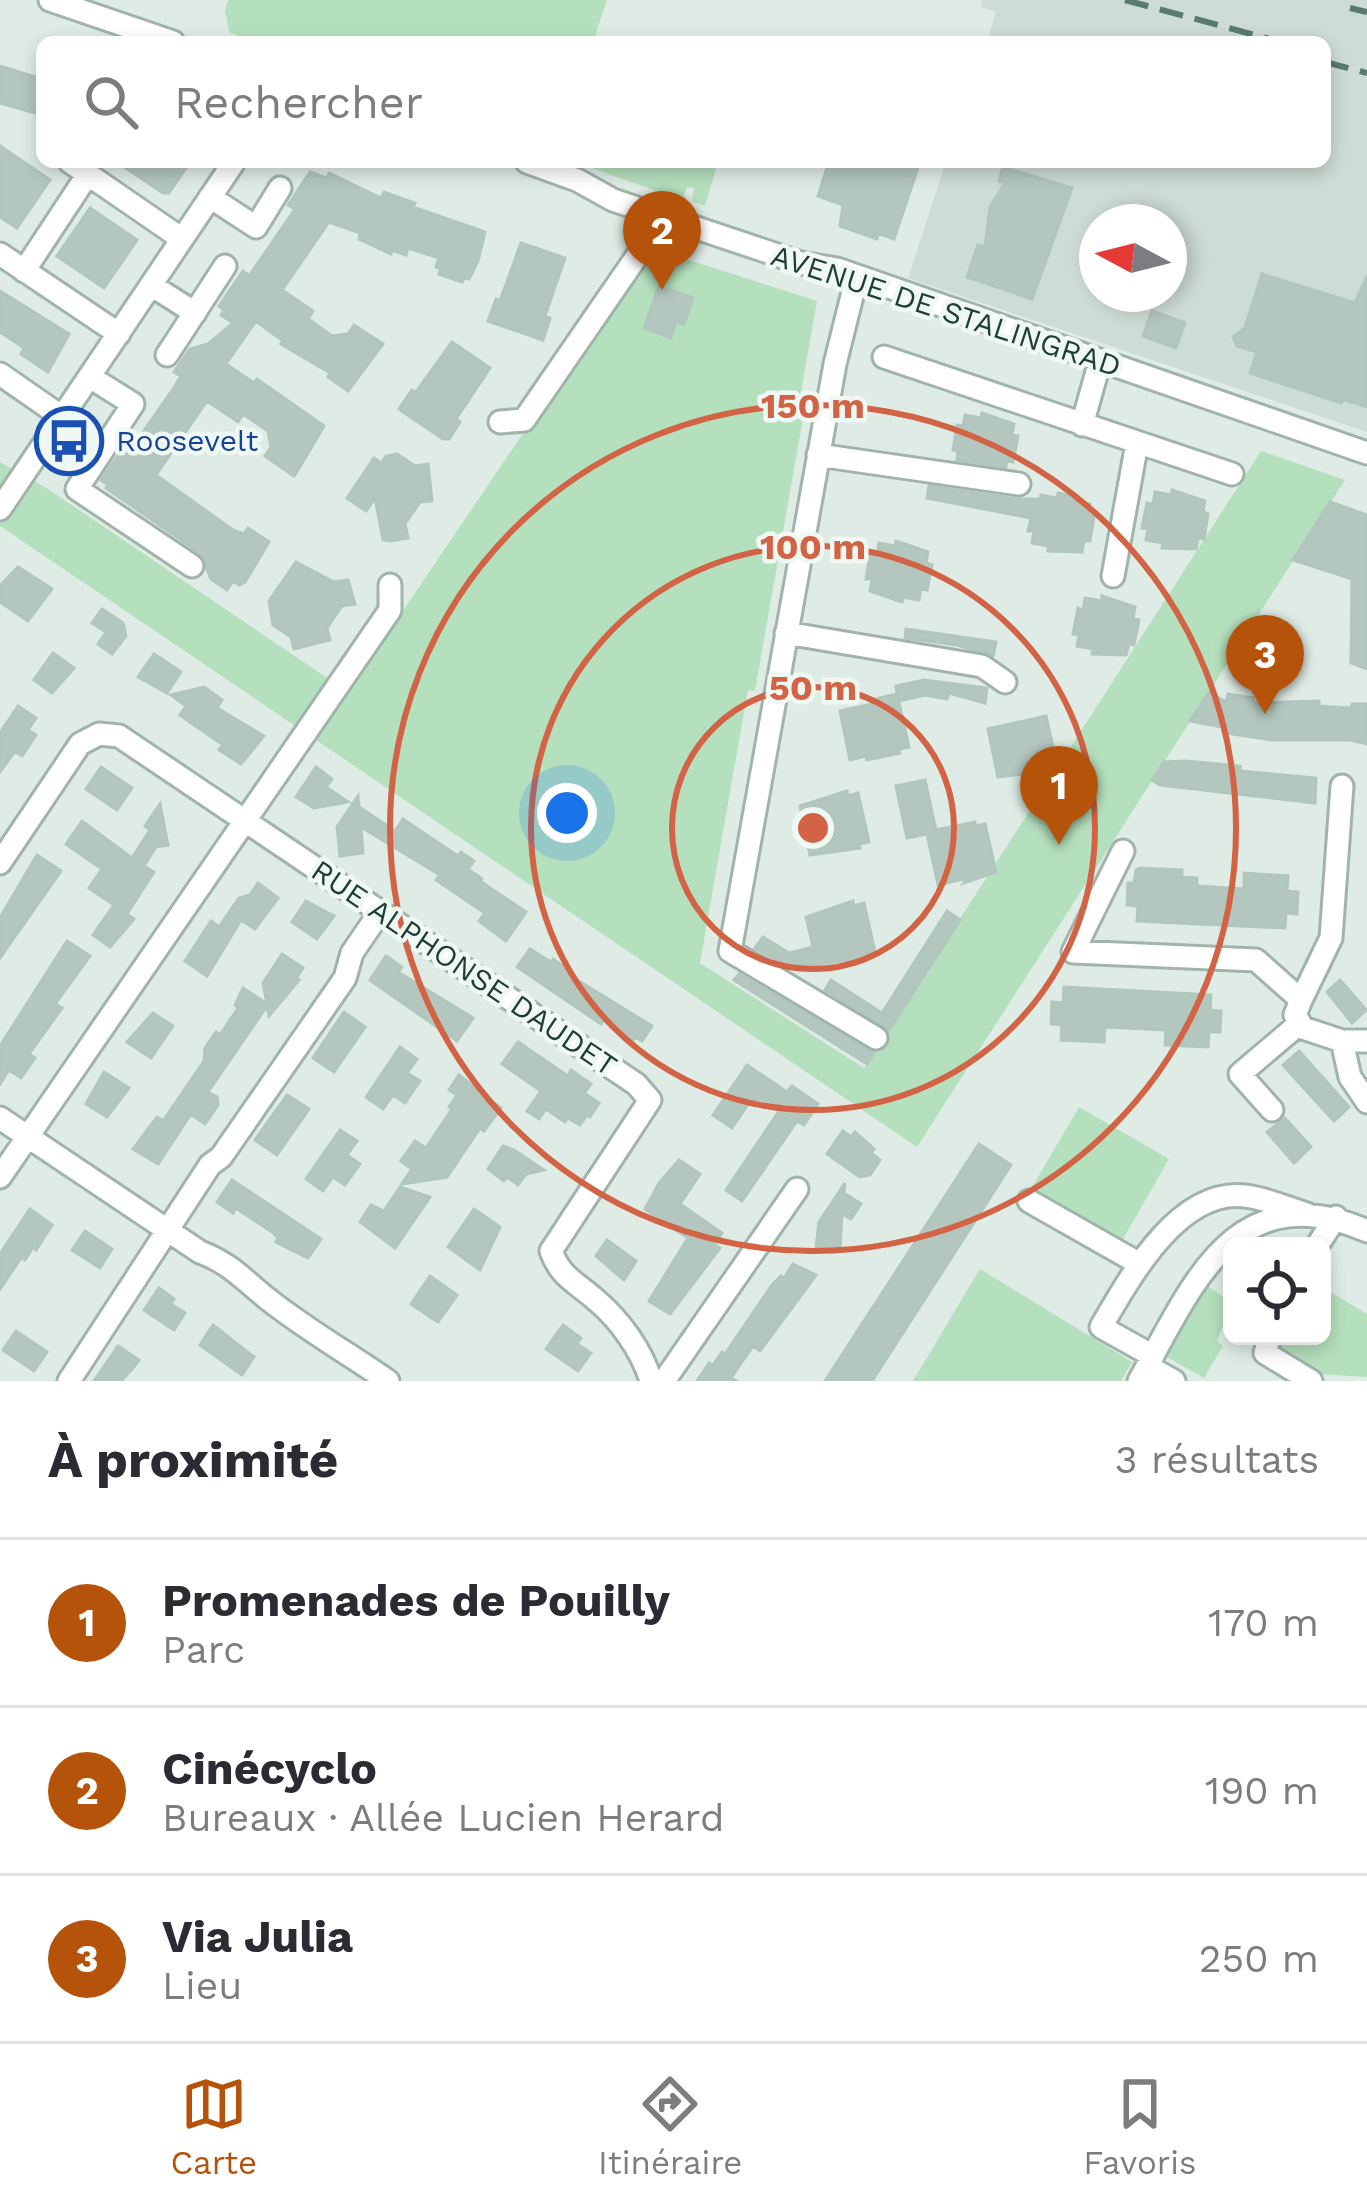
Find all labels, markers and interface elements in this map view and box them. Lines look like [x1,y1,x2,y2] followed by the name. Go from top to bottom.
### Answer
[36,36,1331,168] search box
[78,69,144,135] icon: search
[174,76,423,129] text: Rechercher
[623,191,701,290] pin: 2
[1079,204,1187,312] north arrow
[767,237,1125,384] street label: AVENUE DE STALINGRAD
[761,385,865,427] text: 150 m
[34,406,104,476] bus stop icon: Roosevelt
[116,423,259,458] place label: Roosevelt
[760,526,866,568] text: 100 m
[1226,615,1304,714] pin: 3
[769,667,857,709] text: 50 m
[1020,746,1098,845] pin: 1
[537,783,597,843] your location
[792,807,834,849] centre of rings
[305,852,624,1083] street label: RUE ALPHONSE DAUDET
[1223,1237,1331,1345] map controls
[1223,1237,1331,1345] button: locate
[48,1430,338,1489] text: À proximité
[1115,1437,1319,1482] text: 3 résultats
[162,1574,670,1627] text: Promenades de Pouilly
[79,1600,95,1645] text: 1
[1208,1600,1319,1645] text: 170 m
[162,1627,245,1672] text: Parc
[162,1742,377,1795] text: Cinécyclo
[75,1768,99,1813] text: 2
[1205,1768,1319,1813] text: 190 m
[162,1795,724,1840] text: Bureaux · Allée Lucien Herard
[162,1910,353,1963] text: Via Julia
[75,1936,99,1981] text: 3
[1199,1936,1319,1981] text: 250 m
[162,1963,242,2008] text: Lieu
[170,2071,257,2182] tab: Carte
[598,2071,742,2182] tab: Itinéraire
[1083,2071,1197,2182] tab: Favoris

